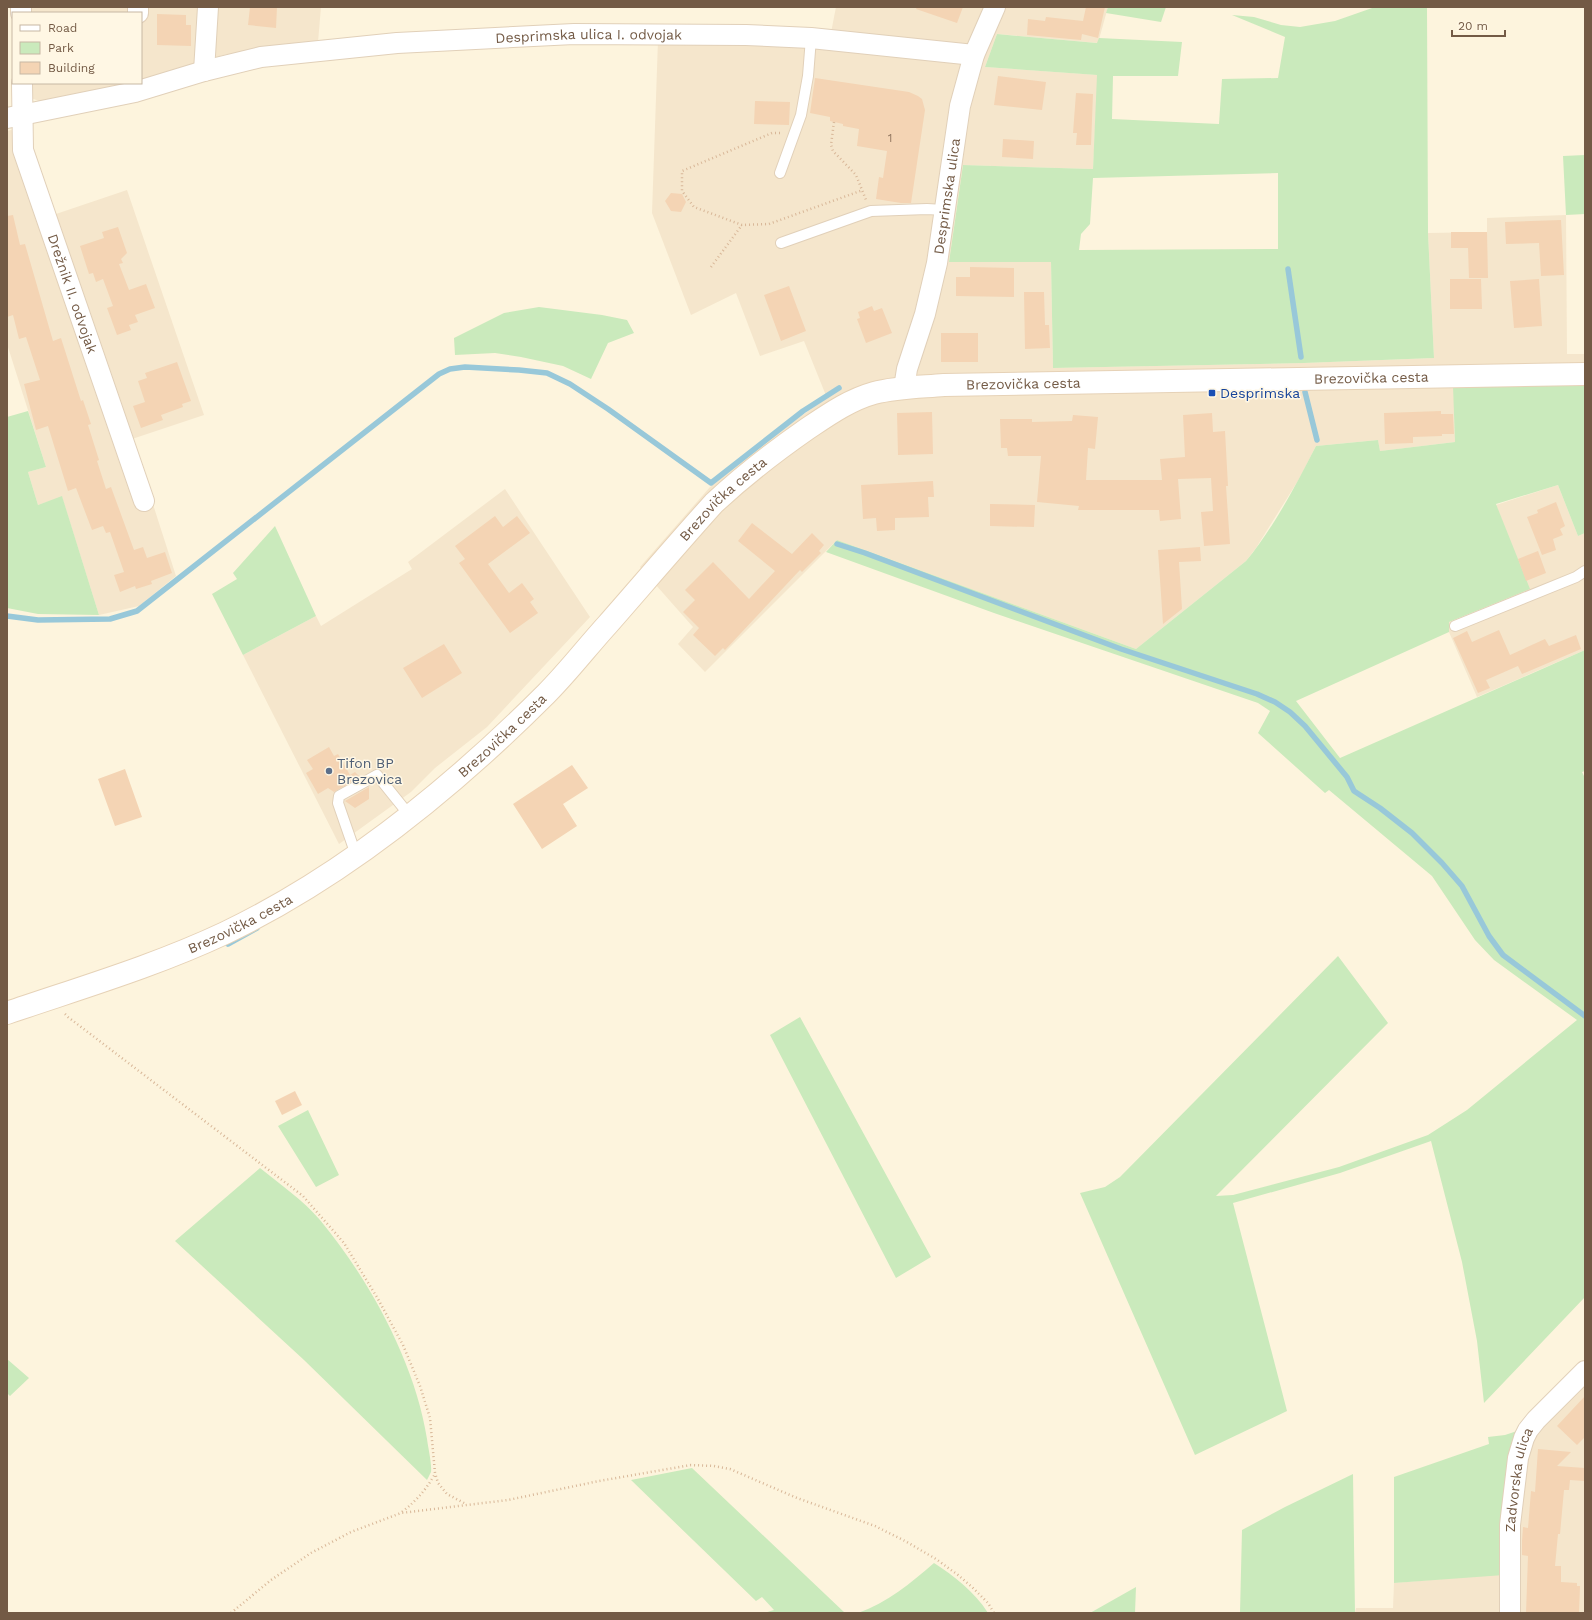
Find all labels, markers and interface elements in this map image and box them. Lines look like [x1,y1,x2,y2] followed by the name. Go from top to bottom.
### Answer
[12,12,142,84] legend
[1452,12,1505,38] scale bar
[1458,19,1488,33] text: 20 m
[48,21,77,35] text: Road
[495,26,682,46] street label: Desprimska ulica I. odvojak
[48,41,74,55] text: Park
[48,61,95,75] text: Building
[888,131,892,145] house number: 1
[930,137,963,255] street label: Desprimska ulica
[45,232,101,356] street label: Drežnik II. odvojak
[1314,369,1429,387] street label: Brezovička cesta
[966,375,1081,393] street label: Brezovička cesta
[1220,385,1300,401] place label: Desprimska
[1207,388,1217,398] marker: Desprimska
[676,454,770,544] street label: Brezovička cesta
[455,690,550,780] street label: Brezovička cesta
[337,755,402,787] place label: Tifon BP Brezovica
[324,766,334,776] marker: Tifon BP Brezovica
[186,891,295,956] street label: Brezovička cesta
[1502,1425,1536,1532] street label: Zadvorska ulica

